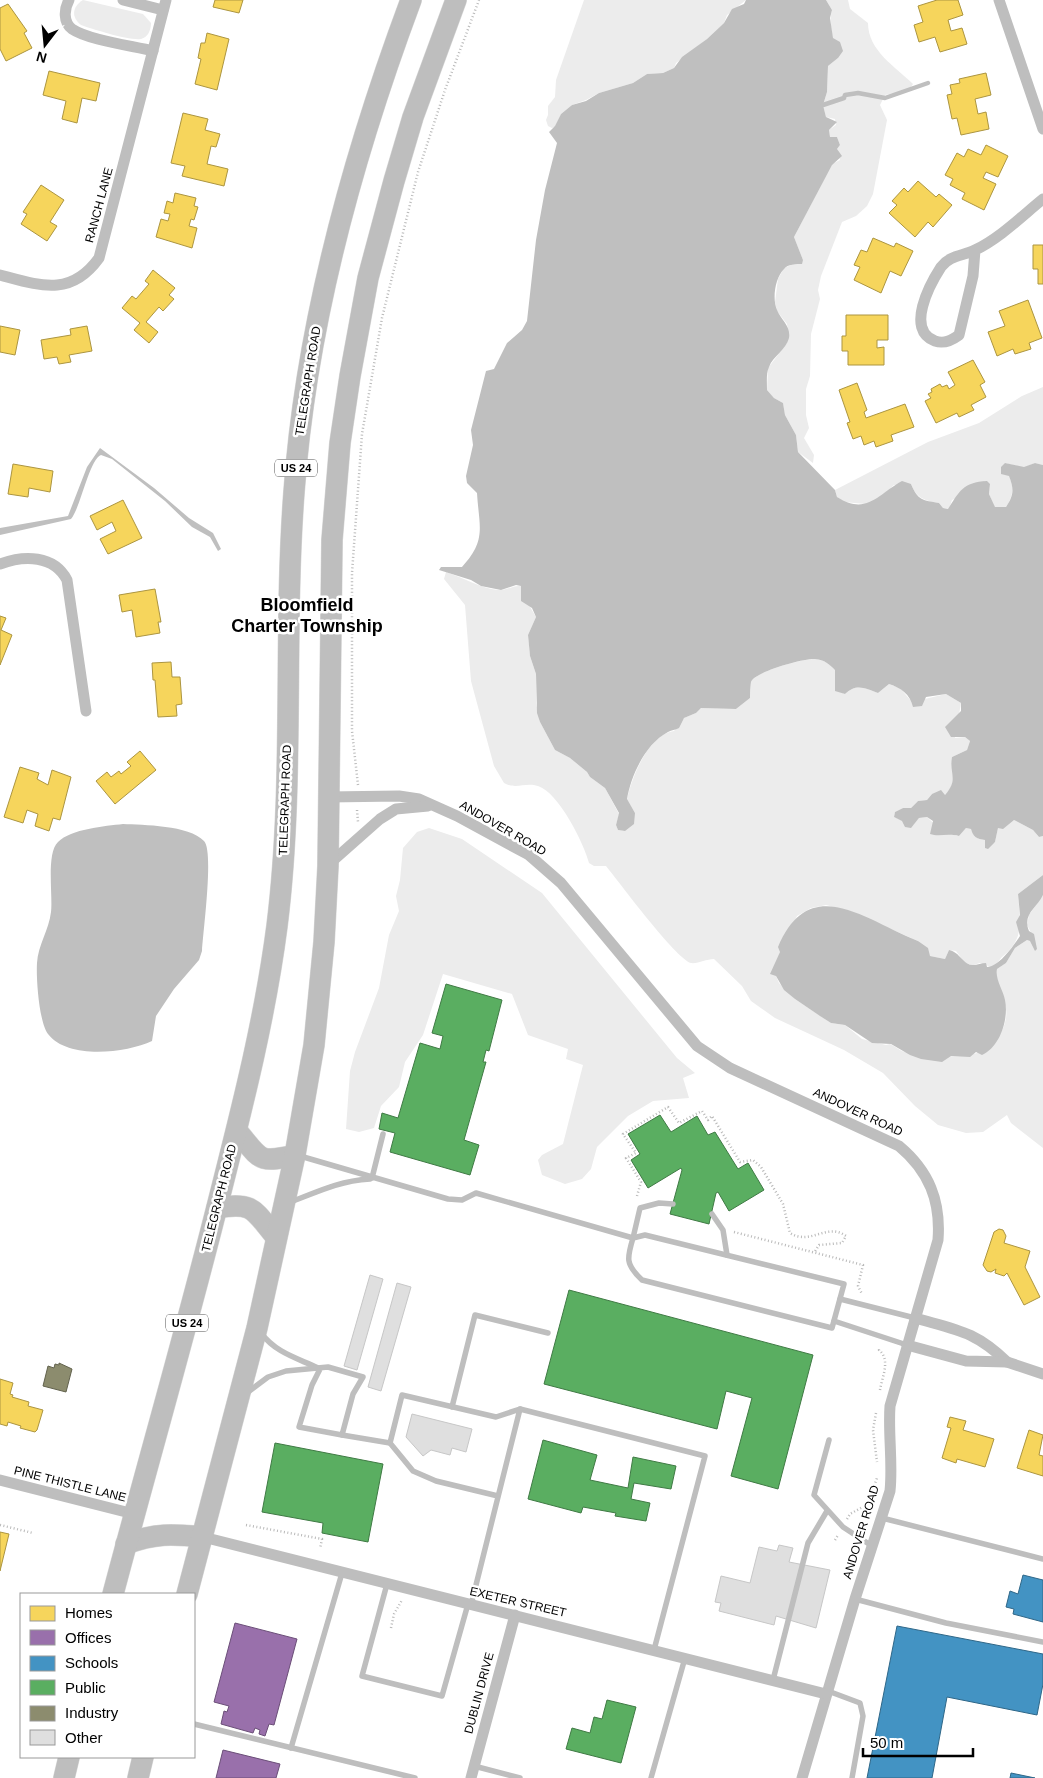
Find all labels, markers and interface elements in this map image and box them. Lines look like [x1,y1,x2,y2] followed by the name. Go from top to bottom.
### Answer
[20,20,70,70] north arrow
[34,48,48,67] text: N
[82,166,116,244] street label: RANCH LANE
[292,325,324,437] street label: TELEGRAPH ROAD
[275,459,317,476] road number: US 24
[231,595,383,636] district label: Bloomfield Charter Township
[276,744,294,856] street label: TELEGRAPH ROAD
[457,798,549,859] street label: ANDOVER ROAD
[811,1085,905,1139] street label: ANDOVER ROAD
[199,1142,239,1253] street label: TELEGRAPH ROAD
[166,1315,208,1332] road number: US 24
[12,1463,128,1505] street label: PINE THISTLE LANE
[840,1483,882,1581] street label: ANDOVER ROAD
[468,1584,568,1620] street label: EXETER STREET
[20,1593,195,1758] legend
[65,1604,113,1621] text: Homes
[65,1629,111,1646] text: Offices
[461,1651,497,1735] street label: DUBLIN DRIVE
[65,1654,118,1671] text: Schools
[65,1679,106,1696] text: Public
[65,1704,119,1721] text: Industry
[863,1726,973,1758] scale bar
[65,1729,103,1746] text: Other
[870,1734,903,1751] text: 50 m

